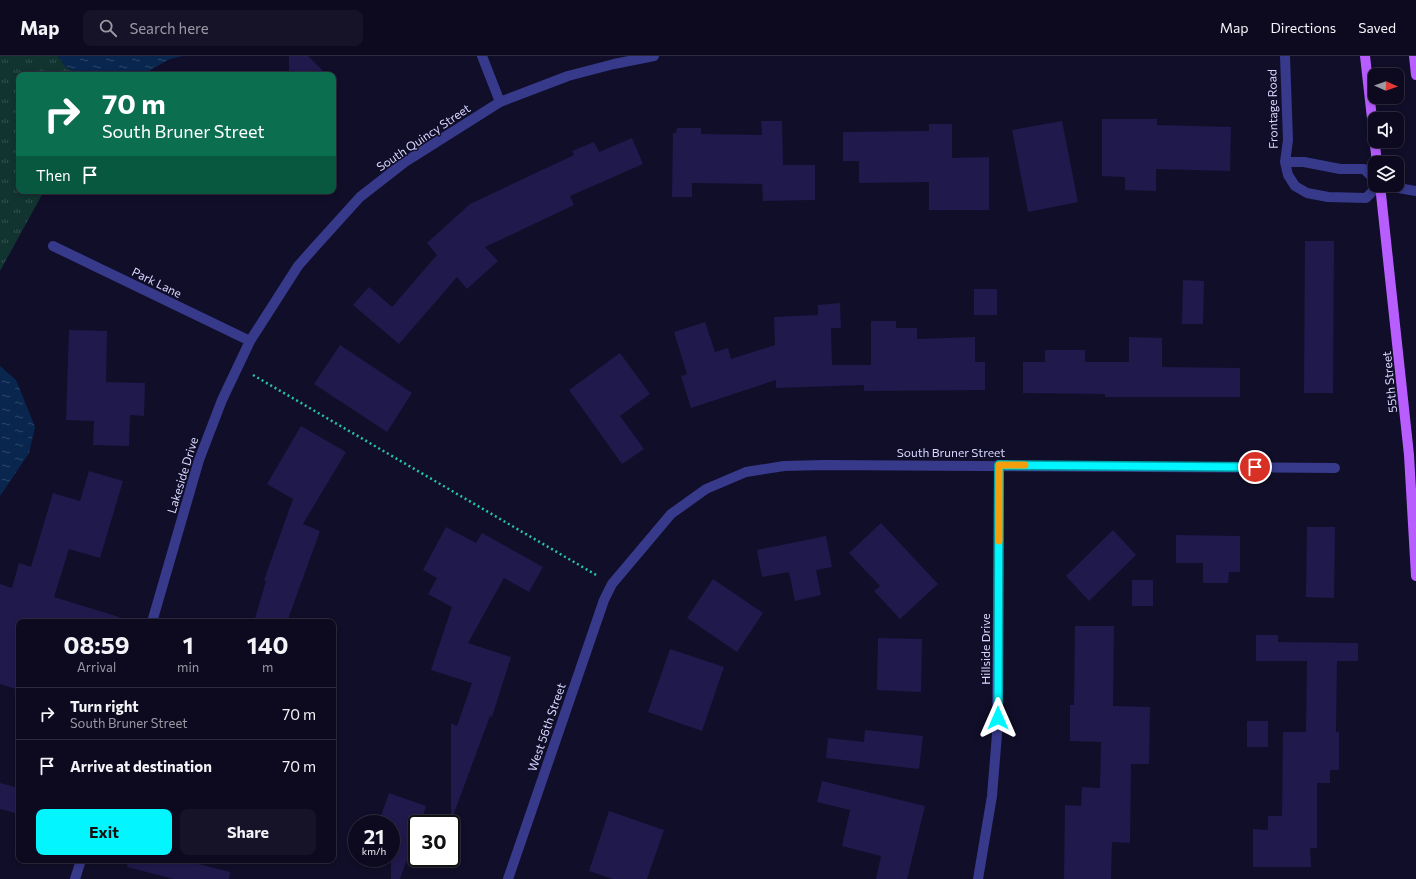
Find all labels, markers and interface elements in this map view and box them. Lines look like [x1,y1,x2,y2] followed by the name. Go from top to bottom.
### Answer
[83,10,363,46] search box
[20,16,59,39] text: Map
[97,17,119,39] icon: search
[129,19,209,37] text: Search here
[1220,19,1249,36] text: Map
[1271,19,1336,36] text: Directions
[1358,19,1396,36] text: Saved
[1368,68,1404,104] north arrow
[1368,68,1404,192] map controls
[1264,69,1280,149] street label: Frontage Road
[102,86,166,120] text: 70 m
[36,88,88,140] icon: right
[374,100,473,174] street label: South Quincy Street
[1368,112,1404,148] button: sound
[102,120,265,142] text: South Bruner Street
[1368,156,1404,192] button: layers
[79,164,101,186] icon: arrive
[36,166,71,184] text: Then
[130,264,184,300] street label: Park Lane
[1379,350,1399,413] street label: 55th Street
[164,435,200,515] street label: Lakeside Drive
[897,445,1005,459] street label: South Bruner Street
[1238,450,1272,484] pin
[1244,456,1266,478] icon: arrive
[978,613,992,685] street label: Hillside Drive
[64,630,130,659] text: 08:59
[183,630,194,659] text: 1
[247,630,288,659] text: 140
[77,659,116,675] text: Arrival
[177,659,199,675] text: min
[262,659,273,675] text: m
[524,681,568,773] street label: West 56th Street
[70,697,139,715] text: Turn right
[977,697,1019,739] position arrow
[36,703,58,725] icon: right
[282,705,316,723] text: 70 m
[70,715,188,731] text: South Bruner Street
[36,755,58,777] icon: arrive
[70,757,212,775] text: Arrive at destination
[282,757,316,775] text: 70 m
[36,809,172,855] button: Exit
[180,809,316,855] button: Share
[408,815,460,867] speed limit sign: 30
[364,824,384,848] text: 21
[362,845,386,857] text: km/h

